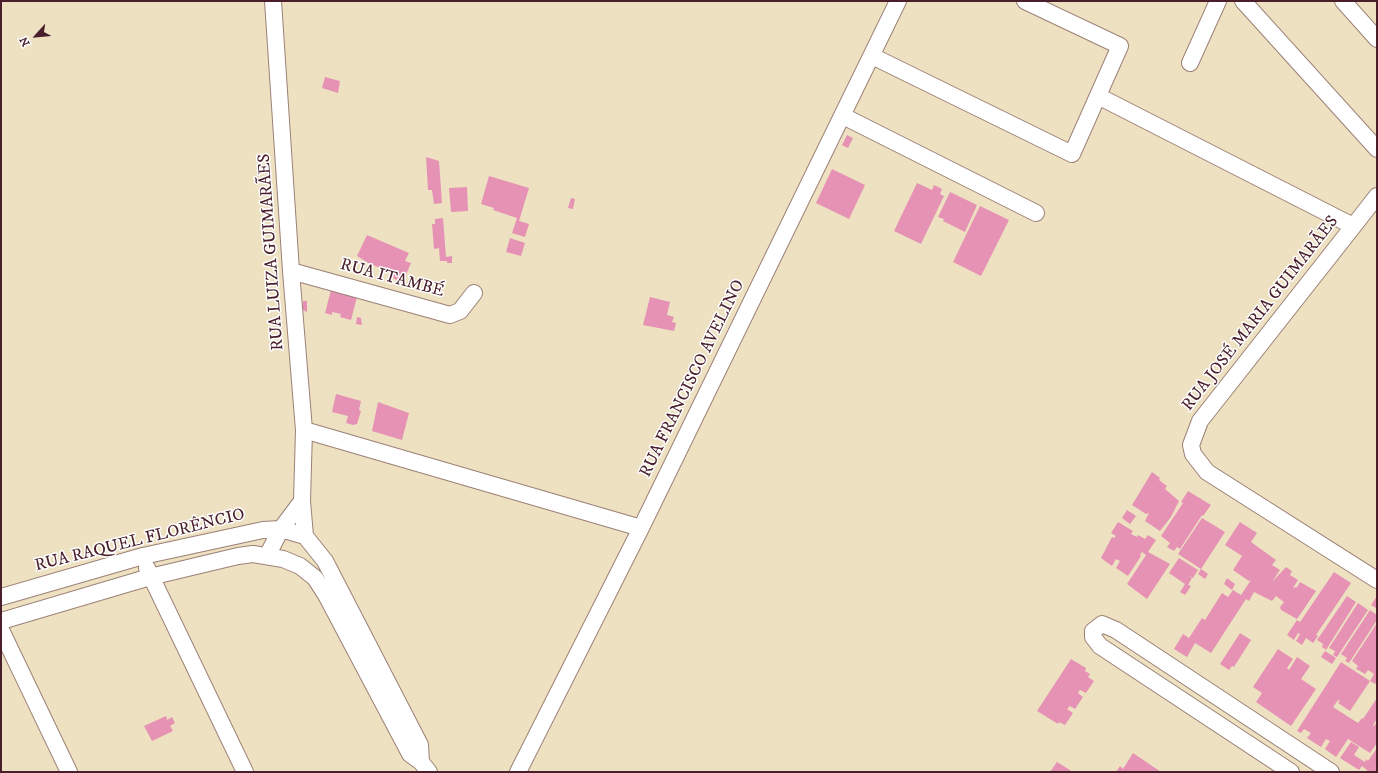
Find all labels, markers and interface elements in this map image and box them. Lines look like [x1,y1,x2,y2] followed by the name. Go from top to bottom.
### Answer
[16,16,56,56] north arrow
[17,34,34,49] text: N
[255,153,289,351] street label: RUA LUIZA GUIMARÃES
[1178,212,1344,416] street label: RUA JOSÉ MARIA GUIMARÃES
[338,255,446,303] street label: RUA ITAMBÉ
[636,277,750,481] street label: RUA FRANCISCO AVELINO
[33,505,247,577] street label: RUA RAQUEL FLORÊNCIO

